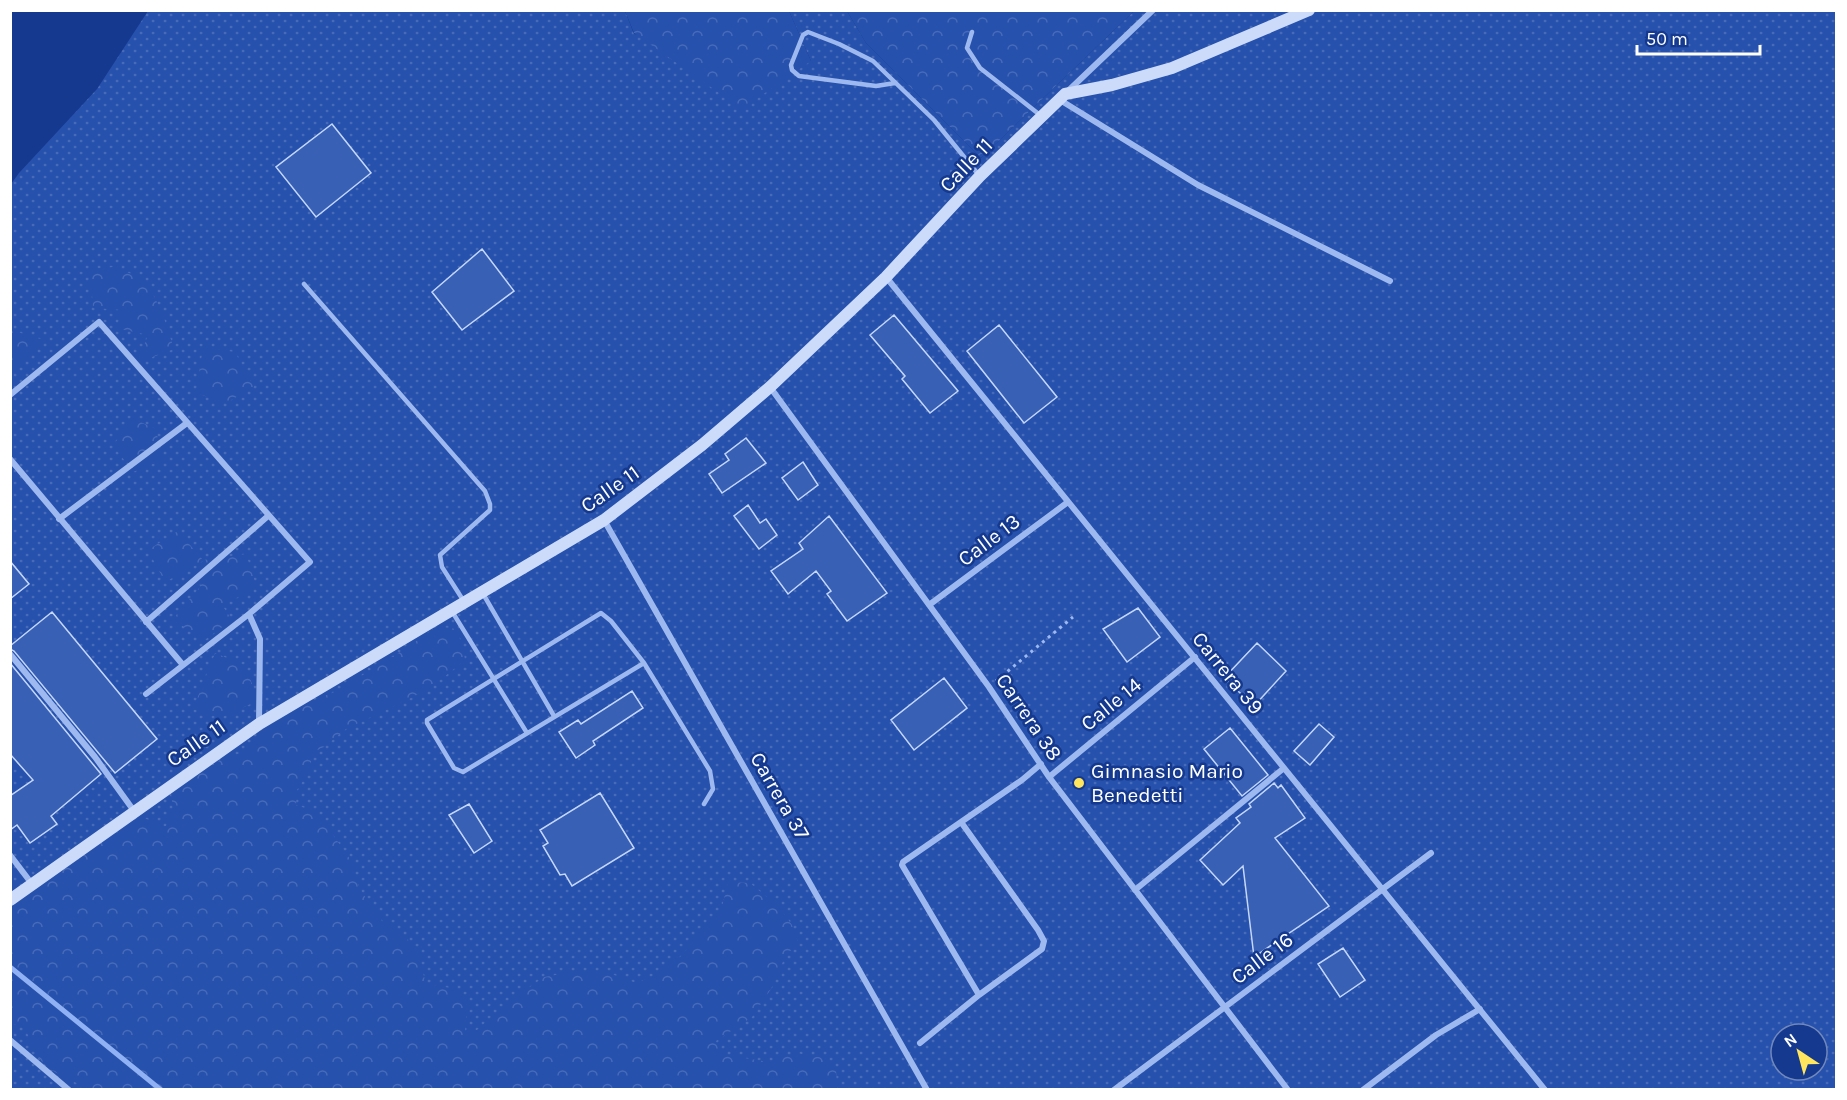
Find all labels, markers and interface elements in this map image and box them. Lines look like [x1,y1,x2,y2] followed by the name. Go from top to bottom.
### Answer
[1637,18,1760,56] scale bar
[1646,28,1688,50] text: 50 m
[934,133,998,197] street label: Calle 11
[576,460,644,518] street label: Calle 11
[953,509,1025,571] street label: Calle 13
[1187,627,1269,719] street label: Carrera 39
[991,669,1067,765] street label: Carrera 38
[1076,672,1146,736] street label: Calle 14
[162,714,230,772] street label: Calle 11
[745,748,815,844] street label: Carrera 37
[1091,759,1243,807] place label: Gimnasio Mario Benedetti
[1072,776,1086,790] marker: Gimnasio Mario Benedetti
[1226,927,1298,989] street label: Calle 16
[1769,1022,1829,1082] north arrow
[1780,1029,1801,1051] text: N

